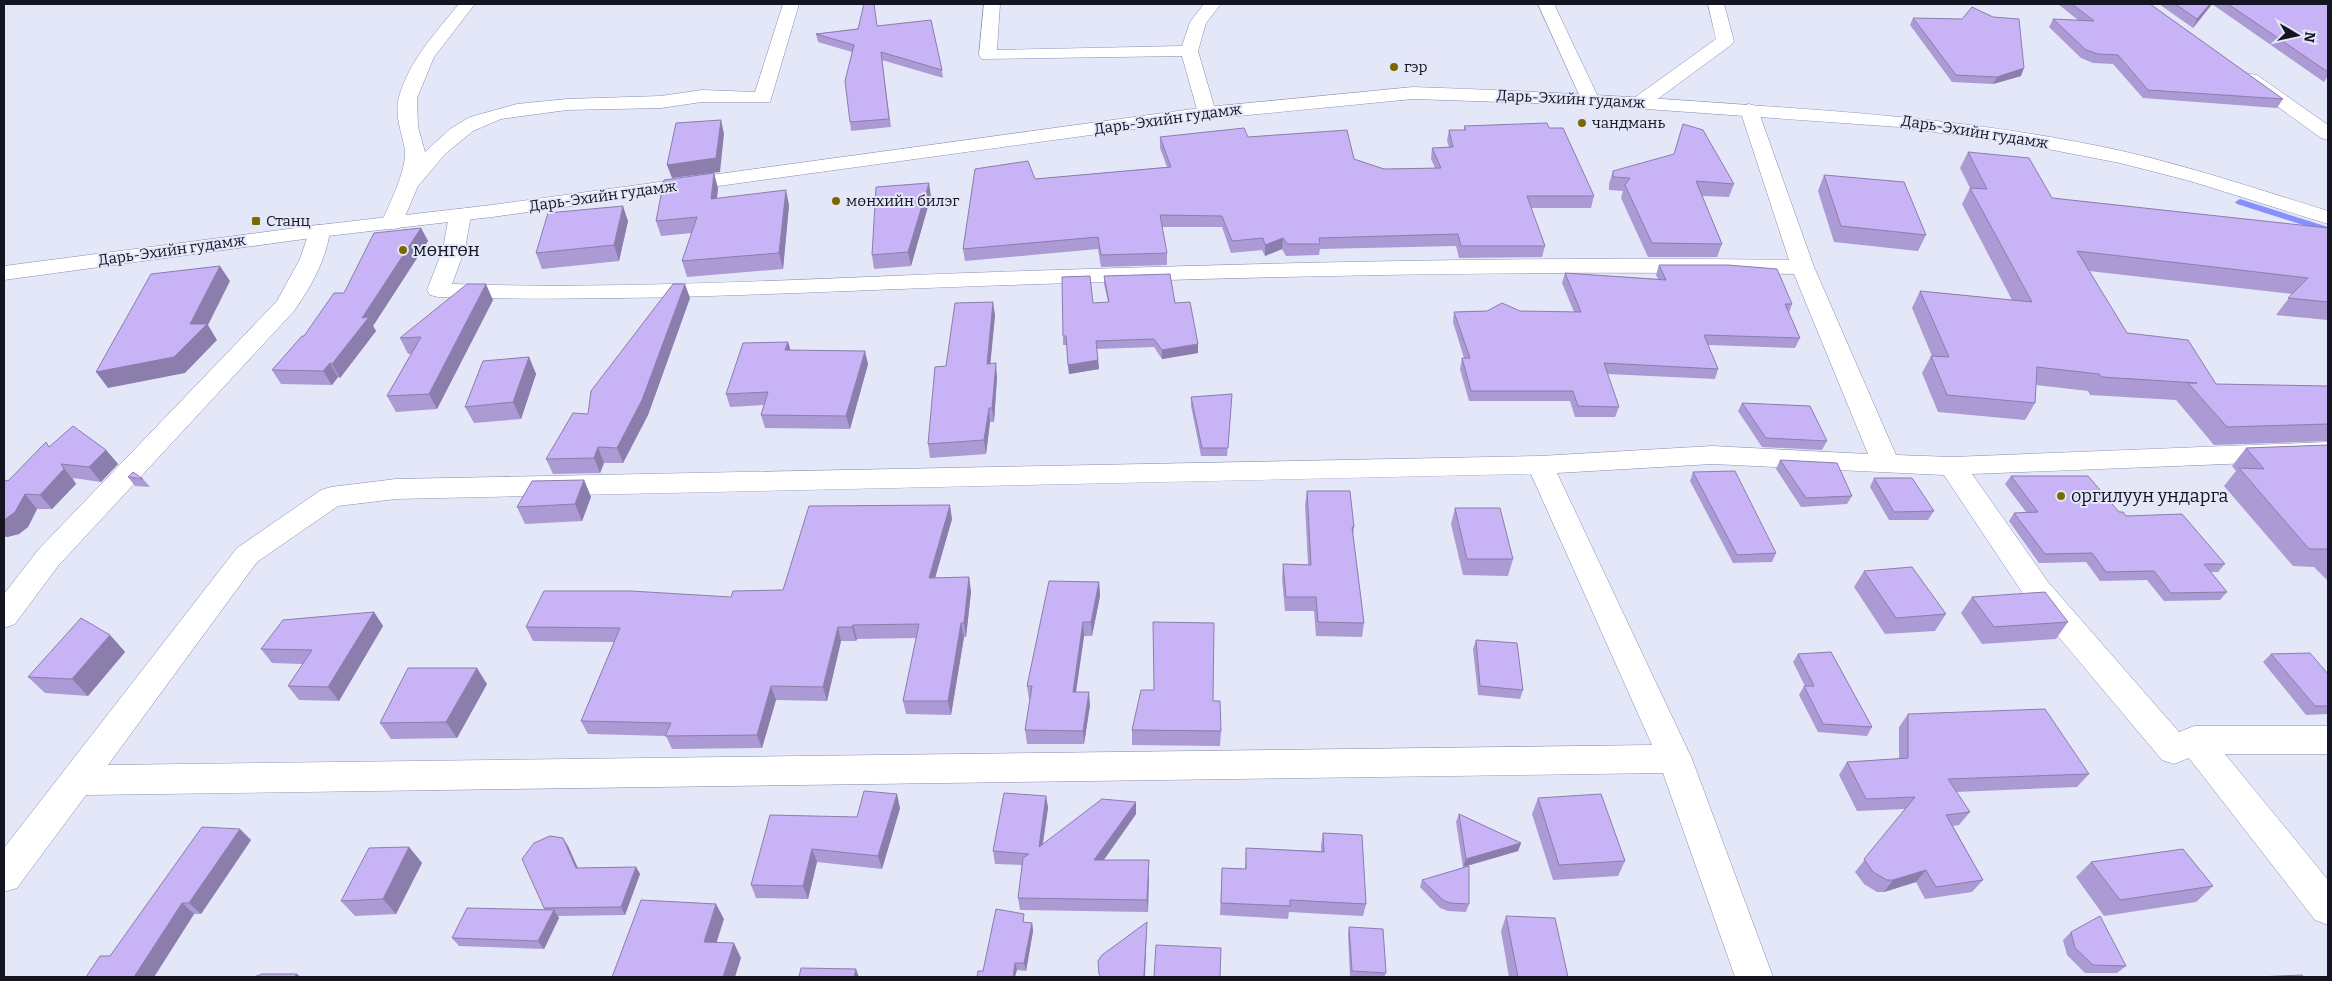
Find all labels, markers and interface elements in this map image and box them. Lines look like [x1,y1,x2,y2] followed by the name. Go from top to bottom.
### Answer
[2272,10,2322,60] north arrow
[2300,30,2319,44] text: N
[1404,58,1428,76] place label: гэр
[1388,61,1400,73] marker: гэр
[1496,86,1646,112] street label: Дарь-Эхийн гудамж
[1093,100,1243,138] street label: Дарь-Эхийн гудамж
[1900,111,2050,153] street label: Дарь-Эхийн гудамж
[1591,114,1665,132] place label: чандмань
[1576,117,1588,129] marker: чандмань
[528,177,678,215] street label: Дарь-Эхийн гудамж
[846,192,959,210] place label: мөнхийн билэг
[830,195,842,207] marker: мөнхийн билэг
[266,212,311,230] place label: Станц
[250,215,262,227] marker: Станц
[97,231,247,269] street label: Дарь-Эхийн гудамж
[413,239,480,261] place label: мөнгөн
[397,244,409,256] marker: мөнгөн
[2071,485,2228,507] place label: оргилуун ундарга
[2055,490,2067,502] marker: оргилуун ундарга

